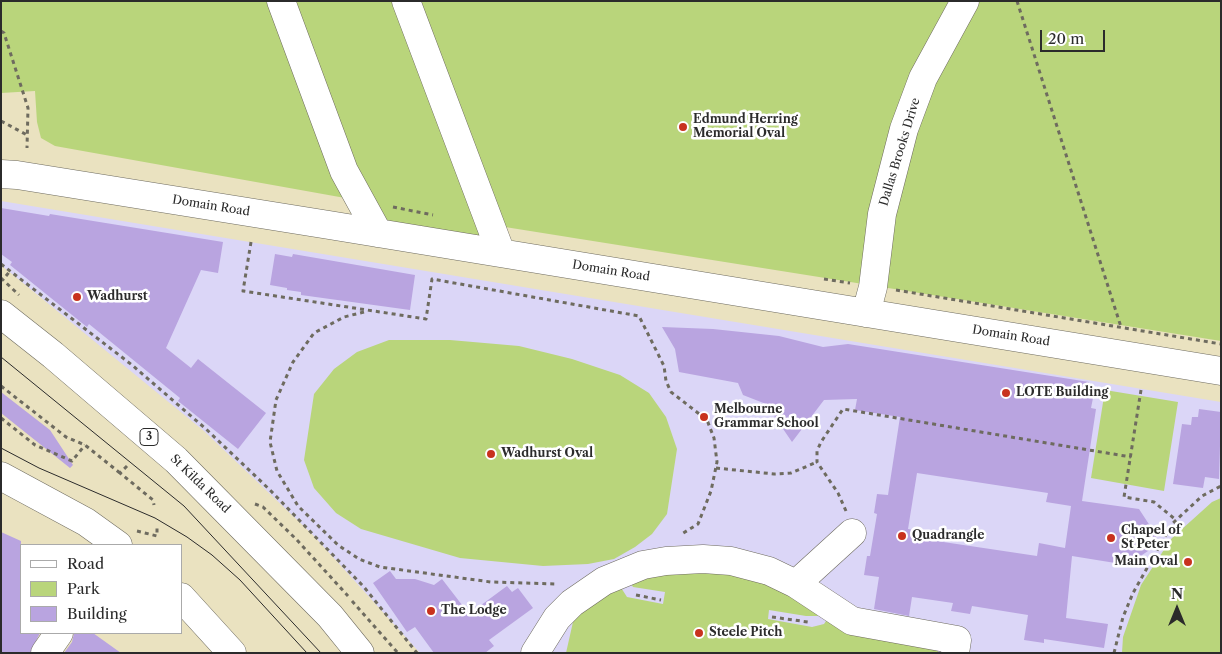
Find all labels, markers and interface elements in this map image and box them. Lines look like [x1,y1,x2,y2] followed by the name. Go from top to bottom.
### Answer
[1042,20,1107,52] scale bar
[1048,29,1084,48] text: 20 m
[877,96,923,208] street label: Dallas Brooks Drive
[693,113,798,141] place label: Edmund Herring Memorial Oval
[677,121,689,133] marker: Edmund Herring Memorial Oval
[171,193,251,219] street label: Domain Road
[571,258,651,284] street label: Domain Road
[87,290,148,304] place label: Wadhurst
[71,291,83,303] marker: Wadhurst
[971,323,1051,349] street label: Domain Road
[1016,386,1108,400] place label: LOTE Building
[1000,387,1012,399] marker: LOTE Building
[714,403,819,431] place label: Melbourne Grammar School
[698,411,710,423] marker: Melbourne Grammar School
[140,428,158,446] road number: 3
[501,447,593,461] place label: Wadhurst Oval
[485,448,497,460] marker: Wadhurst Oval
[167,452,233,516] street label: St Kilda Road
[1121,524,1181,552] place label: Chapel of St Peter
[912,529,984,543] place label: Quadrangle
[896,530,908,542] marker: Quadrangle
[1105,532,1117,544] marker: Chapel of St Peter
[20,544,182,634] legend
[67,554,104,573] text: Road
[1114,555,1178,569] place label: Main Oval
[1182,556,1194,568] marker: Main Oval
[67,579,100,598] text: Park
[1152,584,1202,634] north arrow
[1171,585,1183,603] text: N
[67,604,127,623] text: Building
[441,604,507,618] place label: The Lodge
[425,605,437,617] marker: The Lodge
[709,626,782,640] place label: Steele Pitch
[693,627,705,639] marker: Steele Pitch

